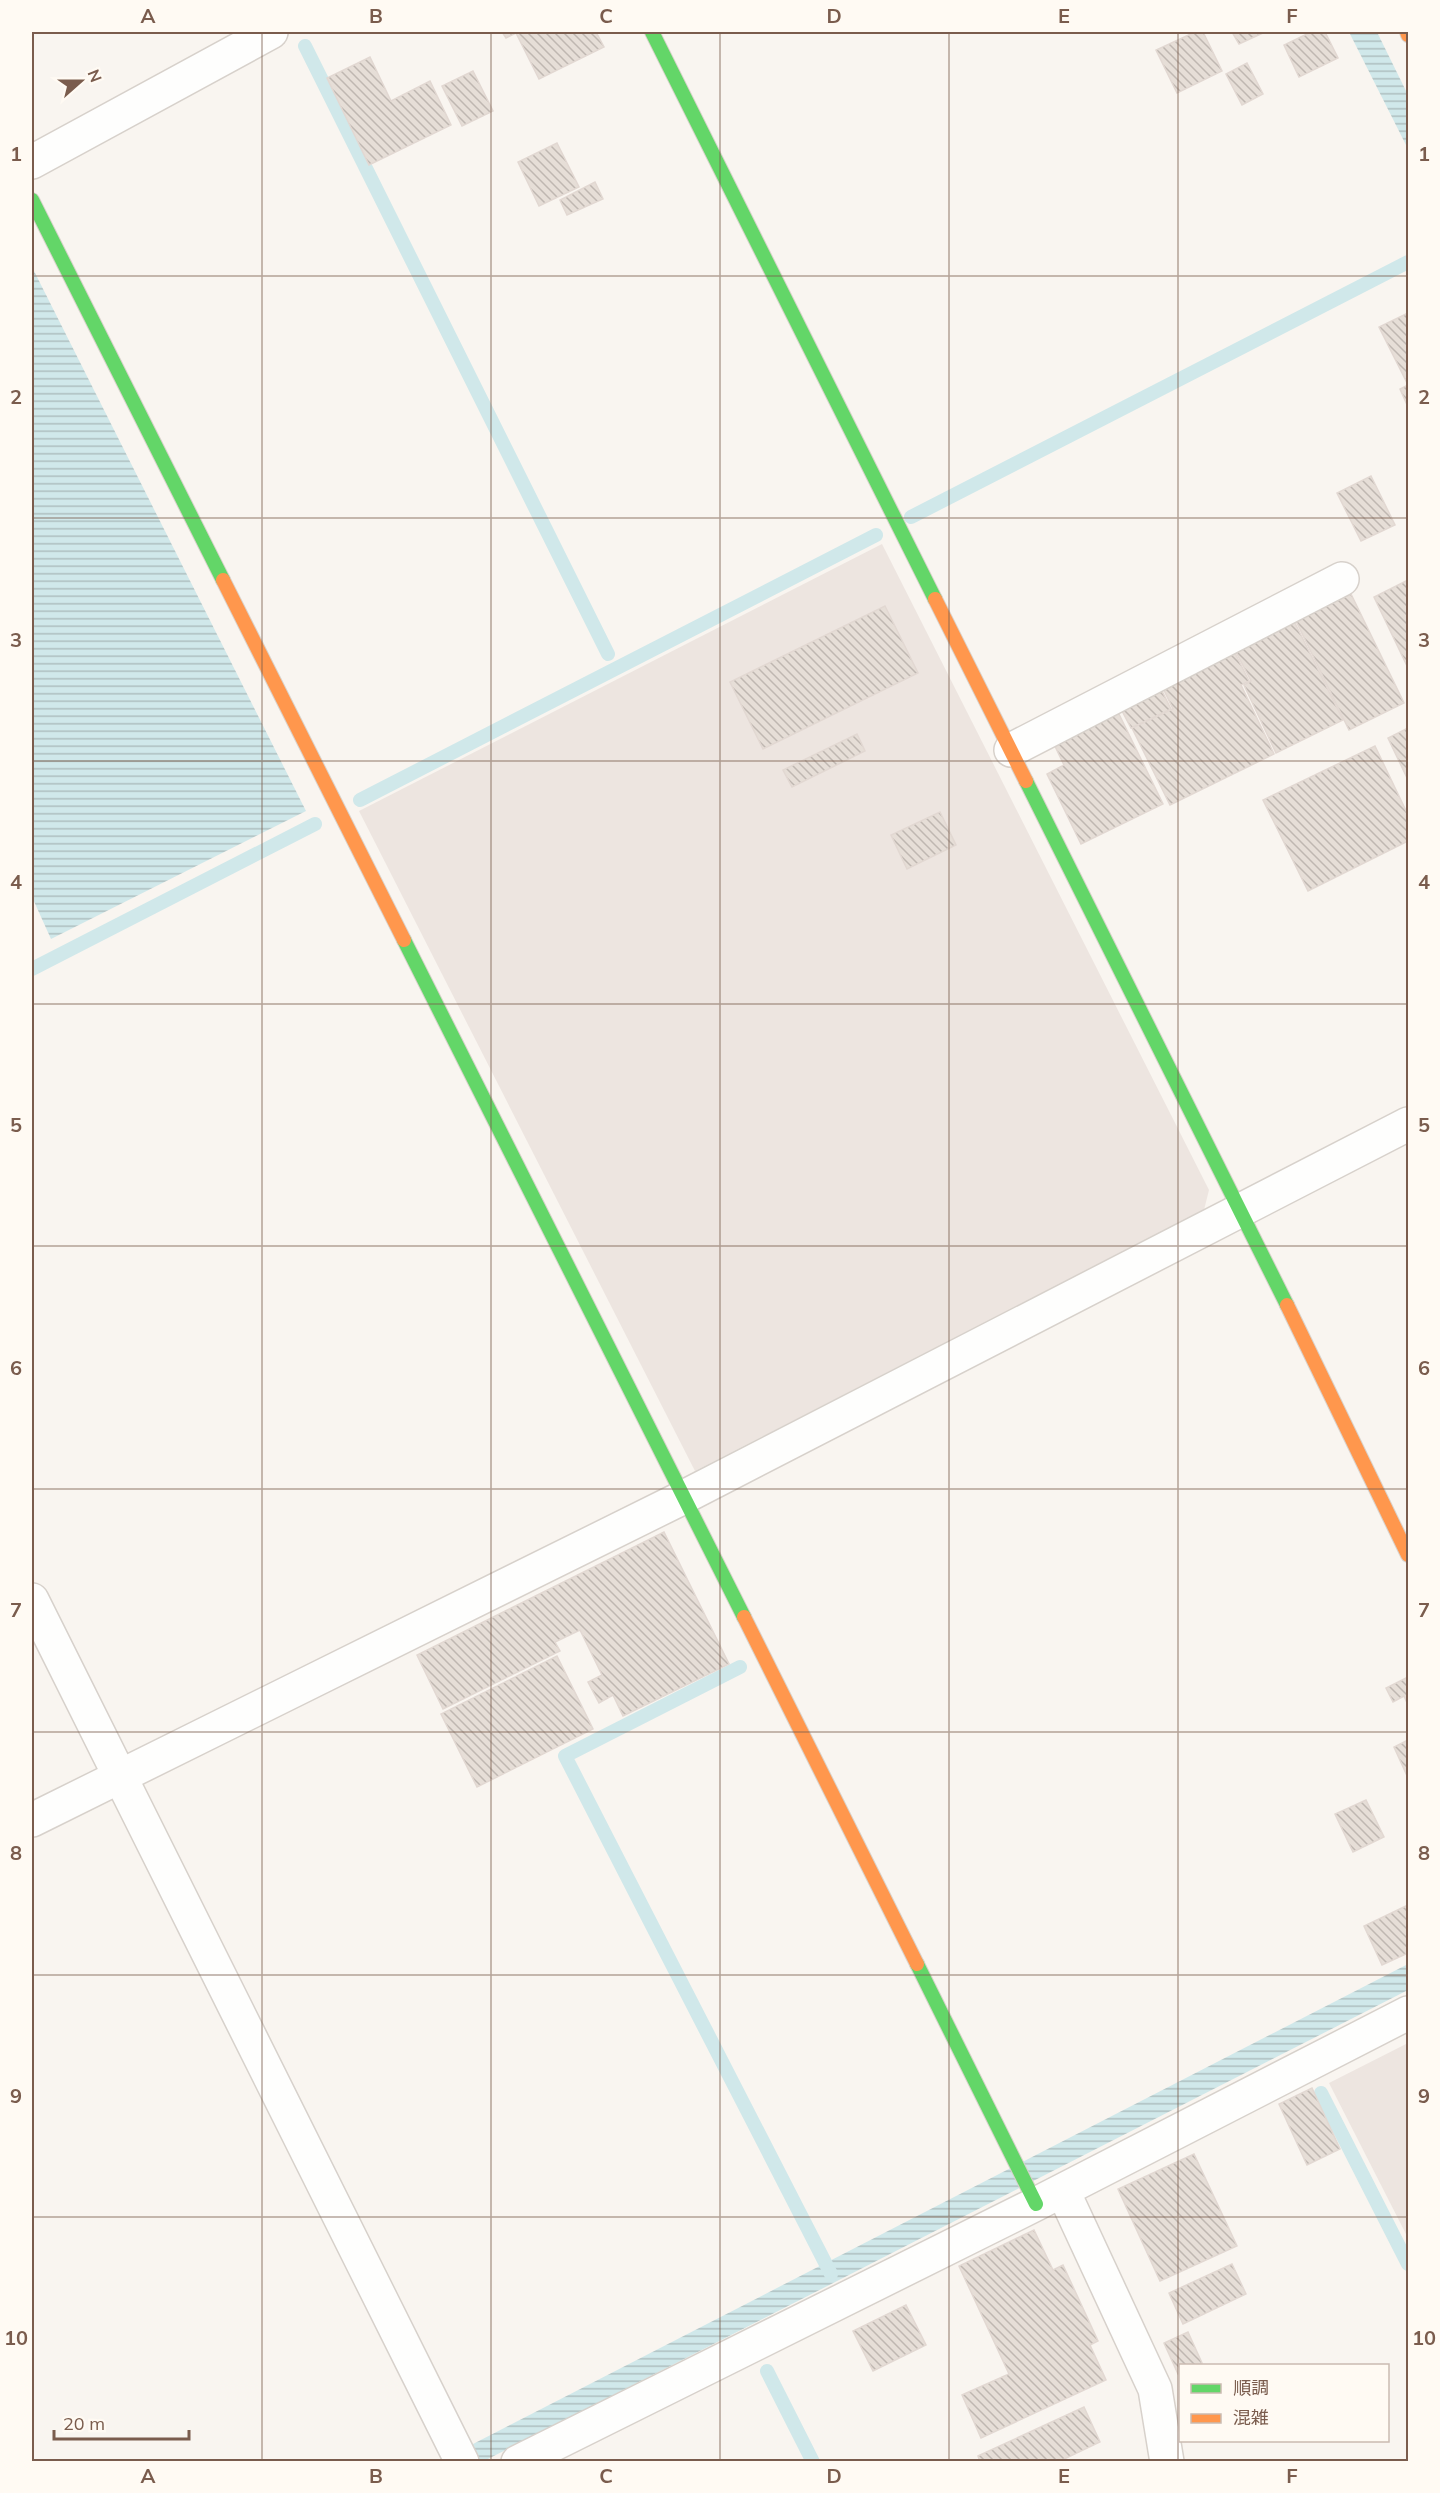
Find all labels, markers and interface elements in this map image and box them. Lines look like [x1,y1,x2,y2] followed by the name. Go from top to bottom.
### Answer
[141,3,156,28] text: A
[369,3,383,28] text: B
[599,3,613,28] text: C
[826,3,842,28] text: D
[1058,3,1070,28] text: E
[1286,3,1298,28] text: F
[51,51,111,111] north arrow
[84,66,107,85] text: N
[10,141,22,166] text: 1
[1418,141,1430,166] text: 1
[10,384,22,409] text: 2
[1418,384,1430,409] text: 2
[10,627,22,652] text: 3
[1418,627,1430,652] text: 3
[10,869,22,894] text: 4
[1418,869,1430,894] text: 4
[10,1112,22,1137] text: 5
[1418,1112,1430,1137] text: 5
[10,1355,22,1380] text: 6
[1418,1355,1430,1380] text: 6
[10,1597,22,1622] text: 7
[1418,1597,1430,1622] text: 7
[10,1840,22,1865] text: 8
[1418,1840,1430,1865] text: 8
[10,2083,22,2108] text: 9
[1418,2083,1430,2108] text: 9
[4,2325,28,2350] text: 10
[1412,2325,1436,2350] text: 10
[1179,2364,1389,2442] legend
[1233,2376,1269,2399] text: 順調
[54,2403,189,2441] scale bar
[1233,2406,1269,2429] text: 混雑
[63,2412,105,2435] text: 20 m
[141,2463,156,2488] text: A
[369,2463,383,2488] text: B
[599,2463,613,2488] text: C
[826,2463,842,2488] text: D
[1058,2463,1070,2488] text: E
[1286,2463,1298,2488] text: F

